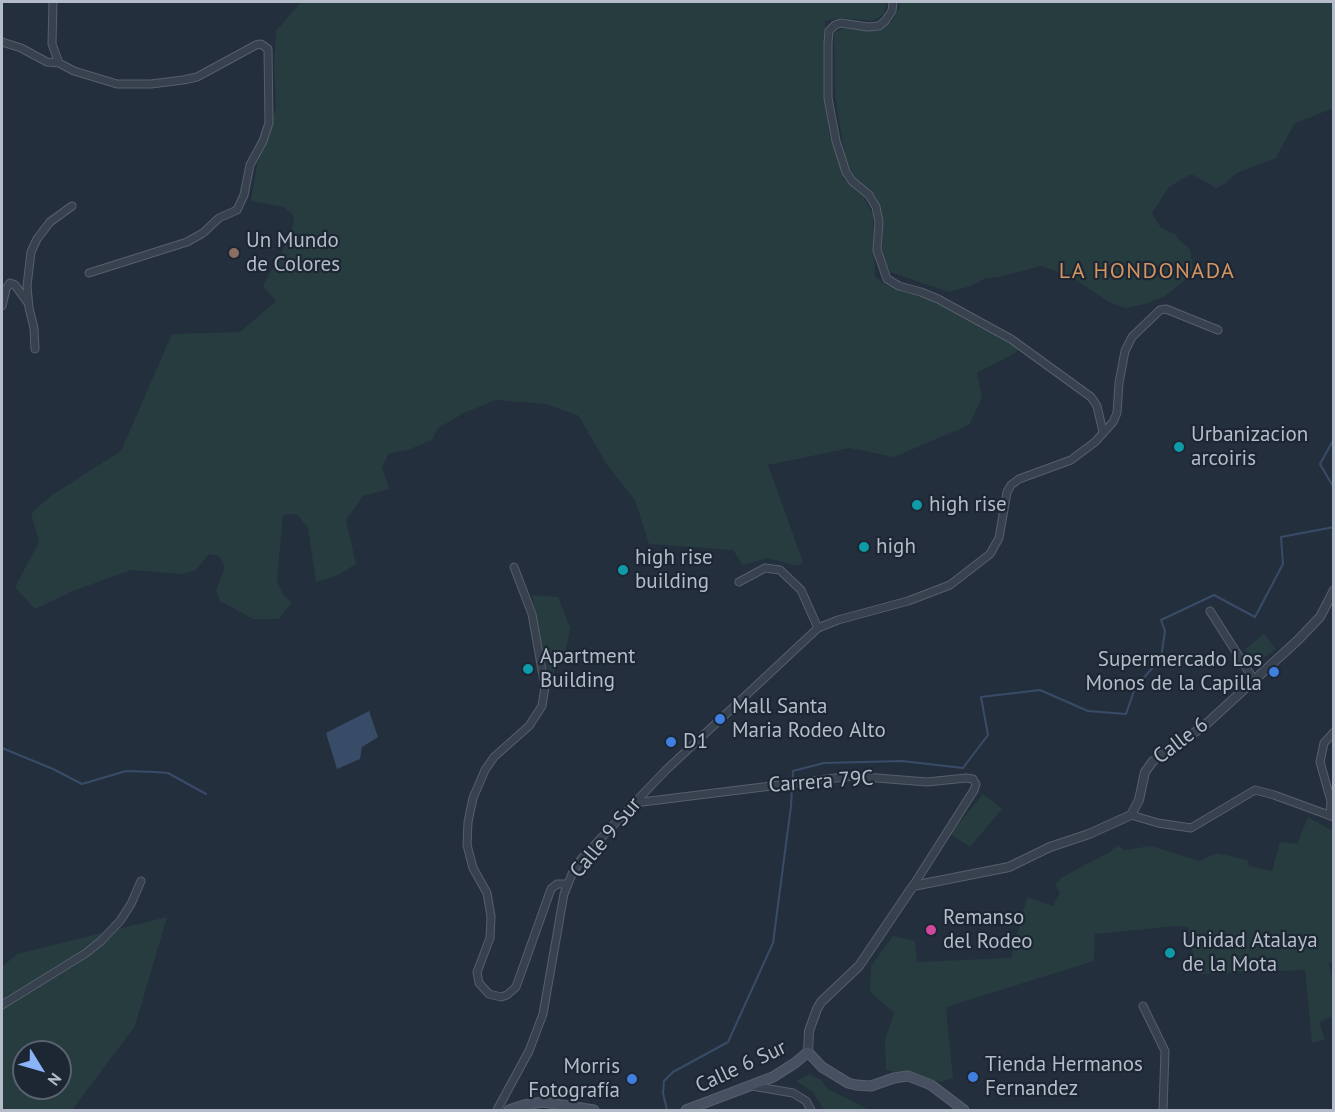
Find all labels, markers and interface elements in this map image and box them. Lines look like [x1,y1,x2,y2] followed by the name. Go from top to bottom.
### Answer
[246,228,340,278] place label: Un Mundo de Colores
[227,246,241,260] marker: Un Mundo de Colores
[1059,259,1235,285] district label: LA HONDONADA
[1191,422,1308,472] place label: Urbanizacion arcoiris
[1172,440,1186,454] marker: Urbanizacion arcoiris
[929,492,1007,518] place label: high rise
[910,498,924,512] marker: high rise
[876,534,916,560] place label: high
[857,540,871,554] marker: high
[635,545,713,595] place label: high rise building
[616,563,630,577] marker: high rise building
[540,644,635,694] place label: Apartment Building
[1085,647,1262,697] place label: Supermercado Los Monos de la Capilla
[521,662,535,676] marker: Apartment Building
[1267,665,1281,679] marker: Supermercado Los Monos de la Capilla
[732,694,886,744] place label: Mall Santa Maria Rodeo Alto
[713,712,727,726] marker: Mall Santa Maria Rodeo Alto
[1149,712,1213,770] street label: Calle 6
[683,729,708,755] place label: D1
[664,735,678,749] marker: D1
[768,766,874,798] street label: Carrera 79C
[565,793,647,883] street label: Calle 9 Sur
[943,905,1032,955] place label: Remanso del Rodeo
[924,923,938,937] marker: Remanso del Rodeo
[1182,928,1318,978] place label: Unidad Atalaya de la Mota
[1163,946,1177,960] marker: Unidad Atalaya de la Mota
[692,1035,790,1099] street label: Calle 6 Sur
[12,1040,72,1100] north arrow
[985,1052,1143,1102] place label: Tienda Hermanos Fernandez
[528,1054,620,1104] place label: Morris Fotografía
[44,1069,66,1090] text: N
[966,1070,980,1084] marker: Tienda Hermanos Fernandez
[625,1072,639,1086] marker: Morris Fotografía

